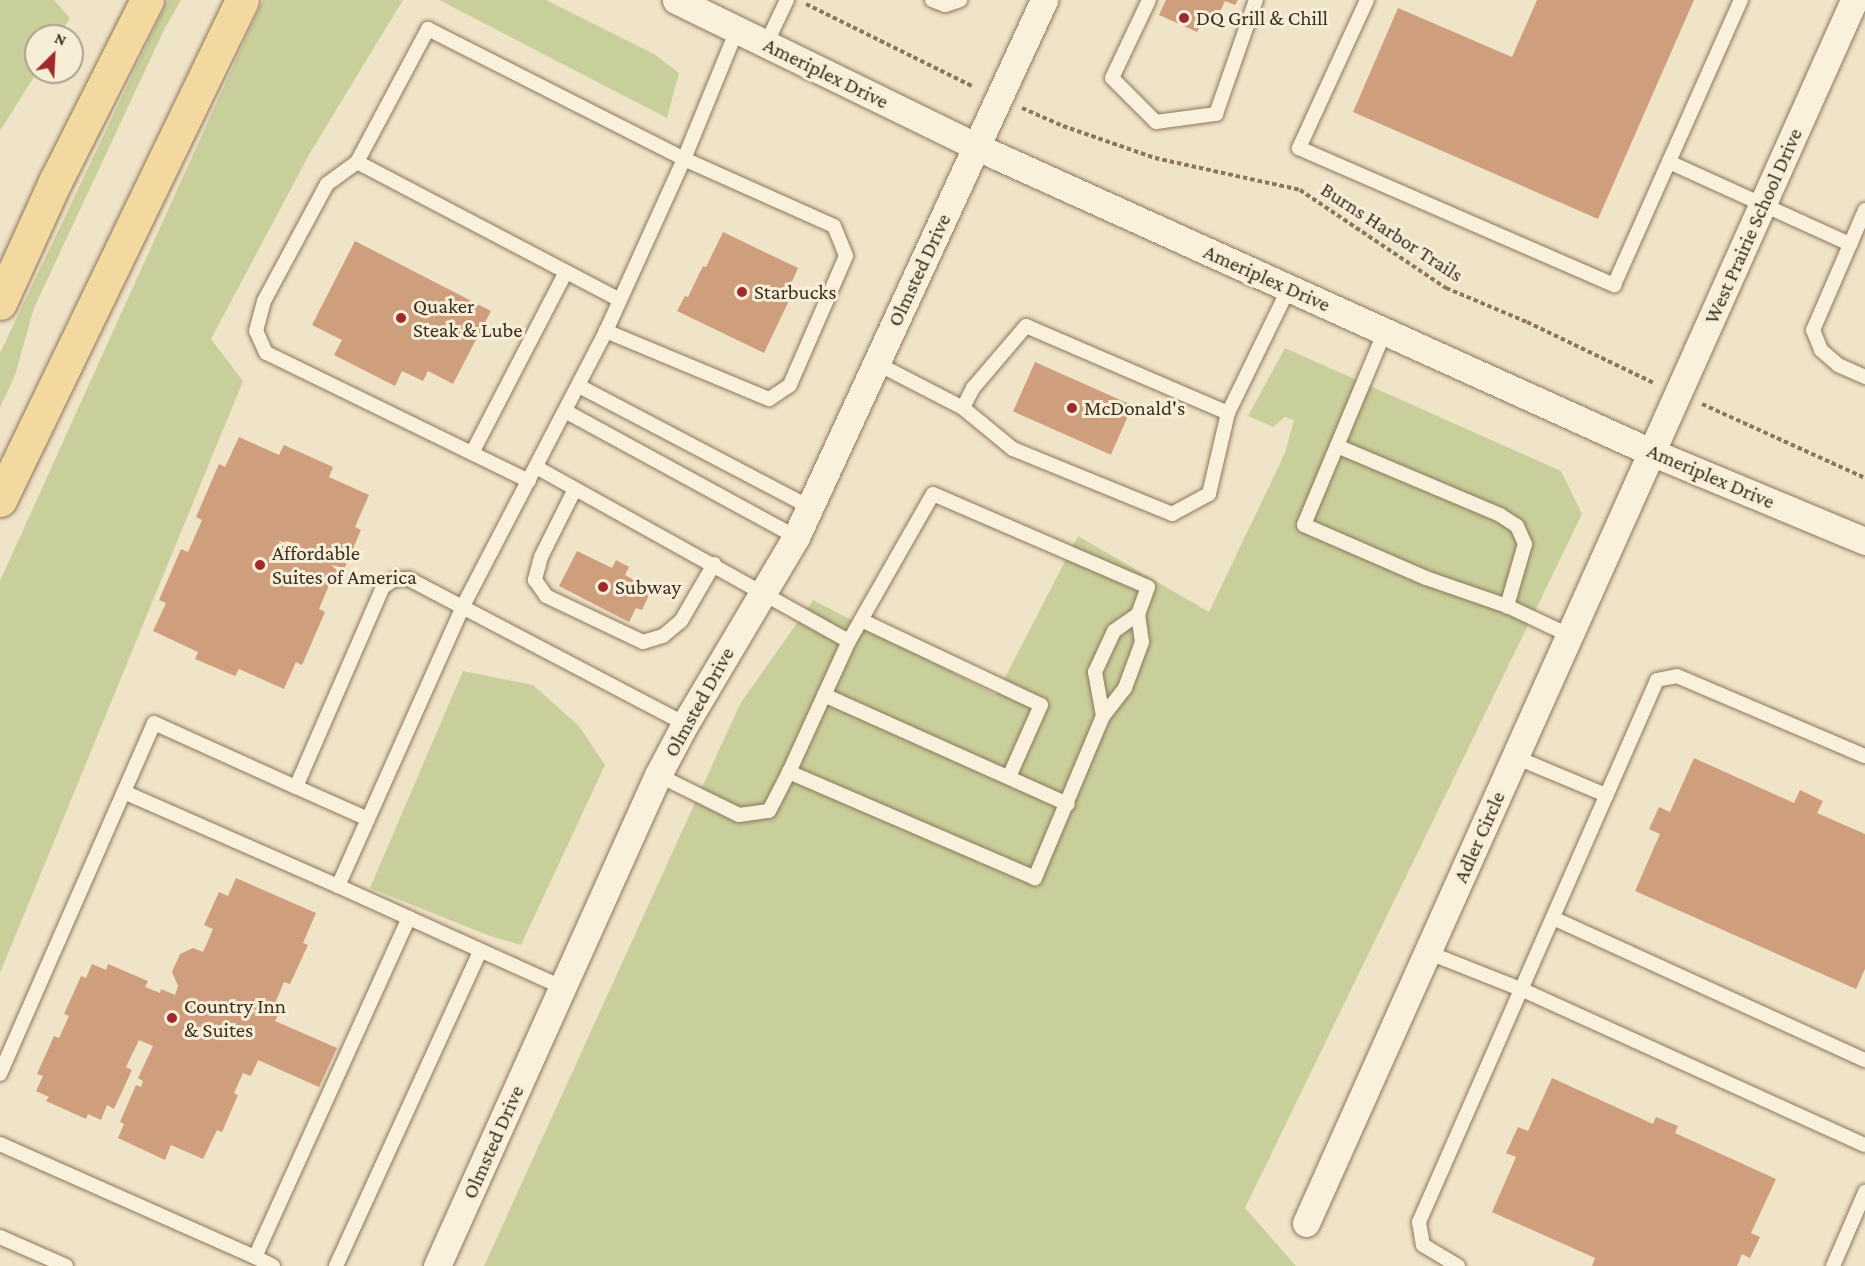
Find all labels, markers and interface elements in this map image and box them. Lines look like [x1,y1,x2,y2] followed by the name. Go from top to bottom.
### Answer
[1196,5,1328,31] place label: DQ Grill & Chill
[1177,11,1191,25] marker: DQ Grill & Chill
[24,24,84,84] north arrow
[52,29,69,49] text: N
[759,32,893,114] street label: Ameriplex Drive
[1699,124,1807,328] street label: West Prairie School Drive
[1316,177,1468,287] street label: Burns Harbor Trails
[882,210,956,330] street label: Olmsted Drive
[1200,239,1334,317] street label: Ameriplex Drive
[754,279,836,305] place label: Starbucks
[735,285,749,299] marker: Starbucks
[413,293,523,343] place label: Quaker Steak & Lube
[394,311,408,325] marker: Quaker Steak & Lube
[1084,395,1185,421] place label: McDonald's
[1065,401,1079,415] marker: McDonald's
[1643,438,1779,514] street label: Ameriplex Drive
[272,540,417,590] place label: Affordable Suites of America
[253,558,267,572] marker: Affordable Suites of America
[615,574,681,600] place label: Subway
[596,580,610,594] marker: Subway
[659,643,739,761] street label: Olmsted Drive
[1448,787,1510,887] street label: Adler Circle
[184,993,286,1043] place label: Country Inn & Suites
[165,1011,179,1025] marker: Country Inn & Suites
[457,1081,529,1203] street label: Olmsted Drive

